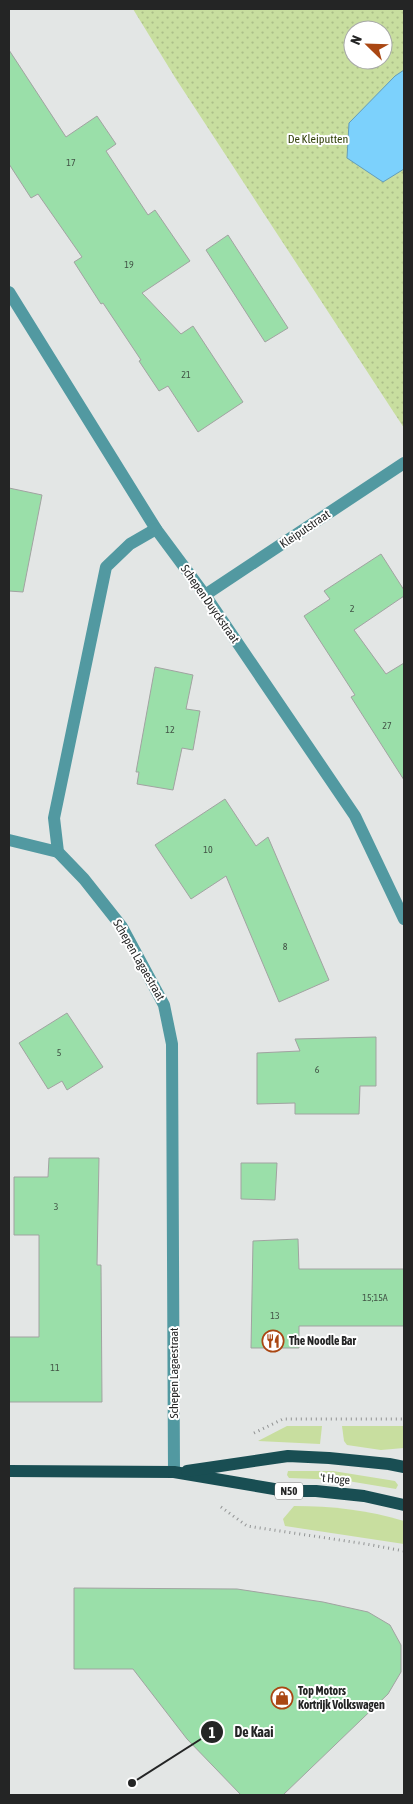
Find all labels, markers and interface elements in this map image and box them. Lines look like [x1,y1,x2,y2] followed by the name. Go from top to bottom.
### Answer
[343,20,393,70] north arrow
[347,33,365,47] text: N
[288,132,348,146] park label: De Kleiputten
[66,157,76,168] house number: 17
[124,259,134,270] house number: 19
[181,369,191,380] house number: 21
[277,507,333,551] street label: Kleiputstraat
[178,562,242,646] street label: Schepen Duyckstraat
[350,603,355,614] house number: 2
[382,720,392,731] house number: 27
[165,724,175,735] house number: 12
[203,844,213,855] house number: 10
[110,917,168,1003] street label: Schepen Lagaestraat
[283,941,288,952] house number: 8
[57,1047,62,1058] house number: 5
[315,1064,320,1075] house number: 6
[54,1201,59,1212] house number: 3
[362,1292,388,1303] house number: 15;15A
[270,1310,280,1321] house number: 13
[167,1327,181,1419] street label: Schepen Lagaestraat
[261,1329,285,1353] restaurant icon: The Noodle Bar
[289,1334,356,1348] place label: The Noodle Bar
[50,1362,60,1373] house number: 11
[319,1471,351,1487] street label: 't Hoge
[275,1482,303,1500] road number: N50
[298,1684,385,1712] place label: Top Motors Kortrijk Volkswagen
[270,1686,294,1710] shop icon: Top Motors Kortrijk Volkswagen
[199,1718,283,1747] callout: De Kaai
[208,1724,216,1741] text: 1
[235,1724,273,1740] text: De Kaai

